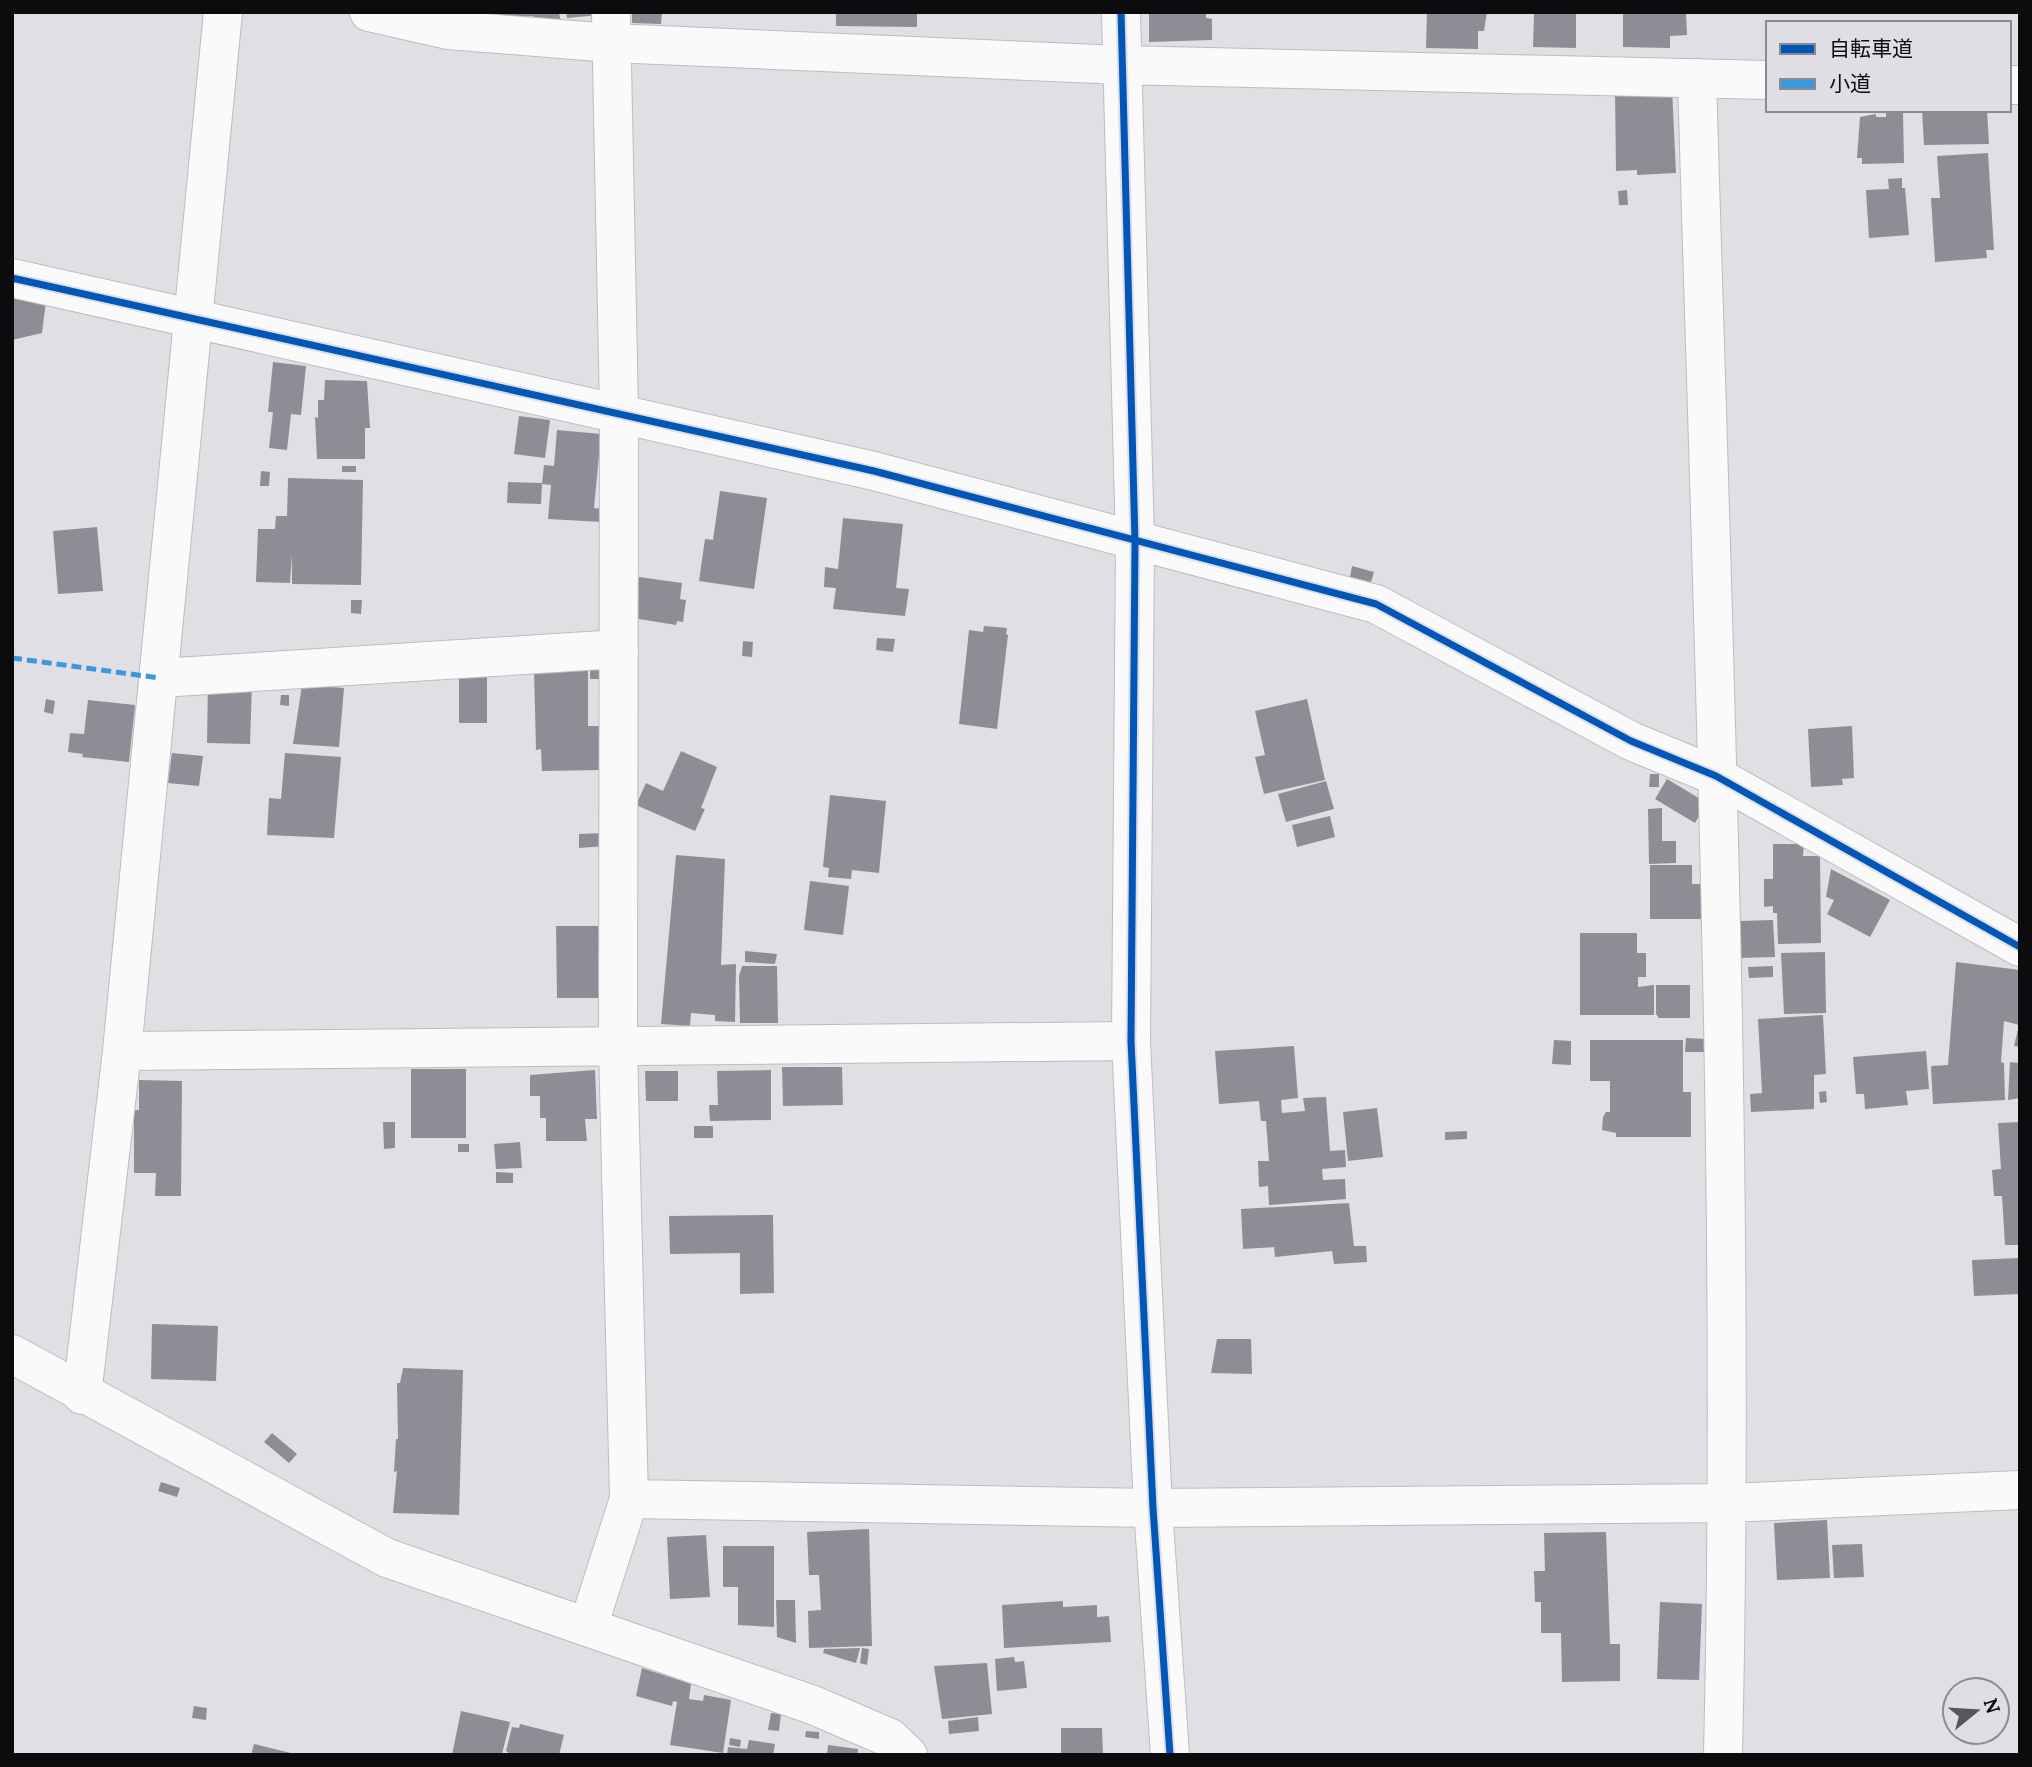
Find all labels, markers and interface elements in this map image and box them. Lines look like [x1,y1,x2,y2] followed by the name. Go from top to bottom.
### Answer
[1766,21,2011,112] legend
[1829,35,1913,62] text: 自転車道
[1829,70,1871,97] text: 小道
[1941,1676,2011,1746] north arrow
[1978,1695,2006,1717] text: N

